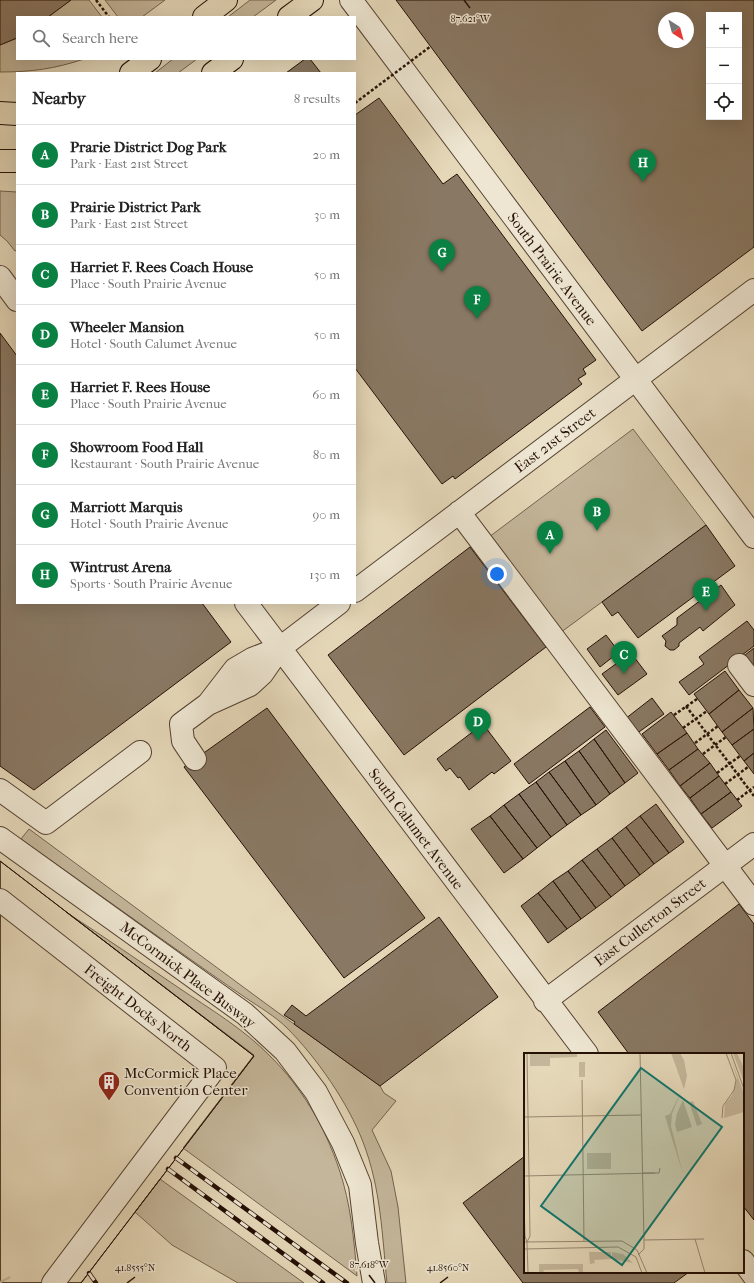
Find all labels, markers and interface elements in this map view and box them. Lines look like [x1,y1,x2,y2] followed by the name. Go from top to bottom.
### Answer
[658,12,694,48] north arrow
[706,12,742,120] map controls
[706,12,742,48] button: +
[450,13,491,25] text: 87.621°W
[16,16,356,60] search box
[30,27,52,49] icon: search
[62,29,138,47] text: Search here
[706,48,742,84] button: −
[706,84,742,120] button: locate
[32,88,86,108] text: Nearby
[294,91,340,106] text: 8 results
[70,138,226,156] text: Prarie District Dog Park
[41,147,49,162] text: A
[313,147,340,162] text: 20 m
[630,149,656,182] pin: H
[70,156,188,171] text: Park · East 21st Street
[70,198,201,216] text: Prairie District Park
[41,207,49,222] text: B
[314,207,340,222] text: 30 m
[504,209,601,330] street label: South Prairie Avenue
[70,216,188,231] text: Park · East 21st Street
[429,239,455,272] pin: G
[70,258,253,276] text: Harriet F. Rees Coach House
[41,267,49,282] text: C
[314,267,340,282] text: 50 m
[70,276,227,291] text: Place · South Prairie Avenue
[464,286,490,319] pin: F
[70,318,184,336] text: Wheeler Mansion
[40,327,50,342] text: D
[314,327,340,342] text: 50 m
[70,336,237,351] text: Hotel · South Calumet Avenue
[70,378,210,396] text: Harriet F. Rees House
[41,387,49,402] text: E
[312,387,340,402] text: 60 m
[70,396,227,411] text: Place · South Prairie Avenue
[511,403,600,476] street label: East 21st Street
[70,438,203,456] text: Showroom Food Hall
[42,447,48,462] text: F
[313,447,340,462] text: 80 m
[70,456,259,471] text: Restaurant · South Prairie Avenue
[70,498,182,516] text: Marriott Marquis
[584,498,610,531] pin: B
[40,507,50,522] text: G
[312,507,340,522] text: 90 m
[70,516,228,531] text: Hotel · South Prairie Avenue
[537,521,563,554] pin: A
[70,558,171,576] text: Wintrust Arena
[487,564,507,584] your location
[40,567,50,582] text: H
[309,567,340,582] text: 130 m
[70,576,232,591] text: Sports · South Prairie Avenue
[693,578,719,611] pin: E
[611,641,637,674] pin: C
[465,708,491,741] pin: D
[365,765,468,894] street label: South Calumet Avenue
[591,874,710,970] street label: East Cullerton Street
[117,918,260,1033] street label: McCormick Place Busway
[80,960,196,1056] street label: Freight Docks North
[524,1053,744,1273] inset map
[124,1064,248,1099] place label: McCormick Place Convention Center
[96,1069,122,1102] building icon: McCormick Place Convention Center
[349,1259,390,1271] text: 87.618°W
[115,1262,156,1274] text: 41.8555°N
[427,1262,470,1274] text: 41.8560°N

